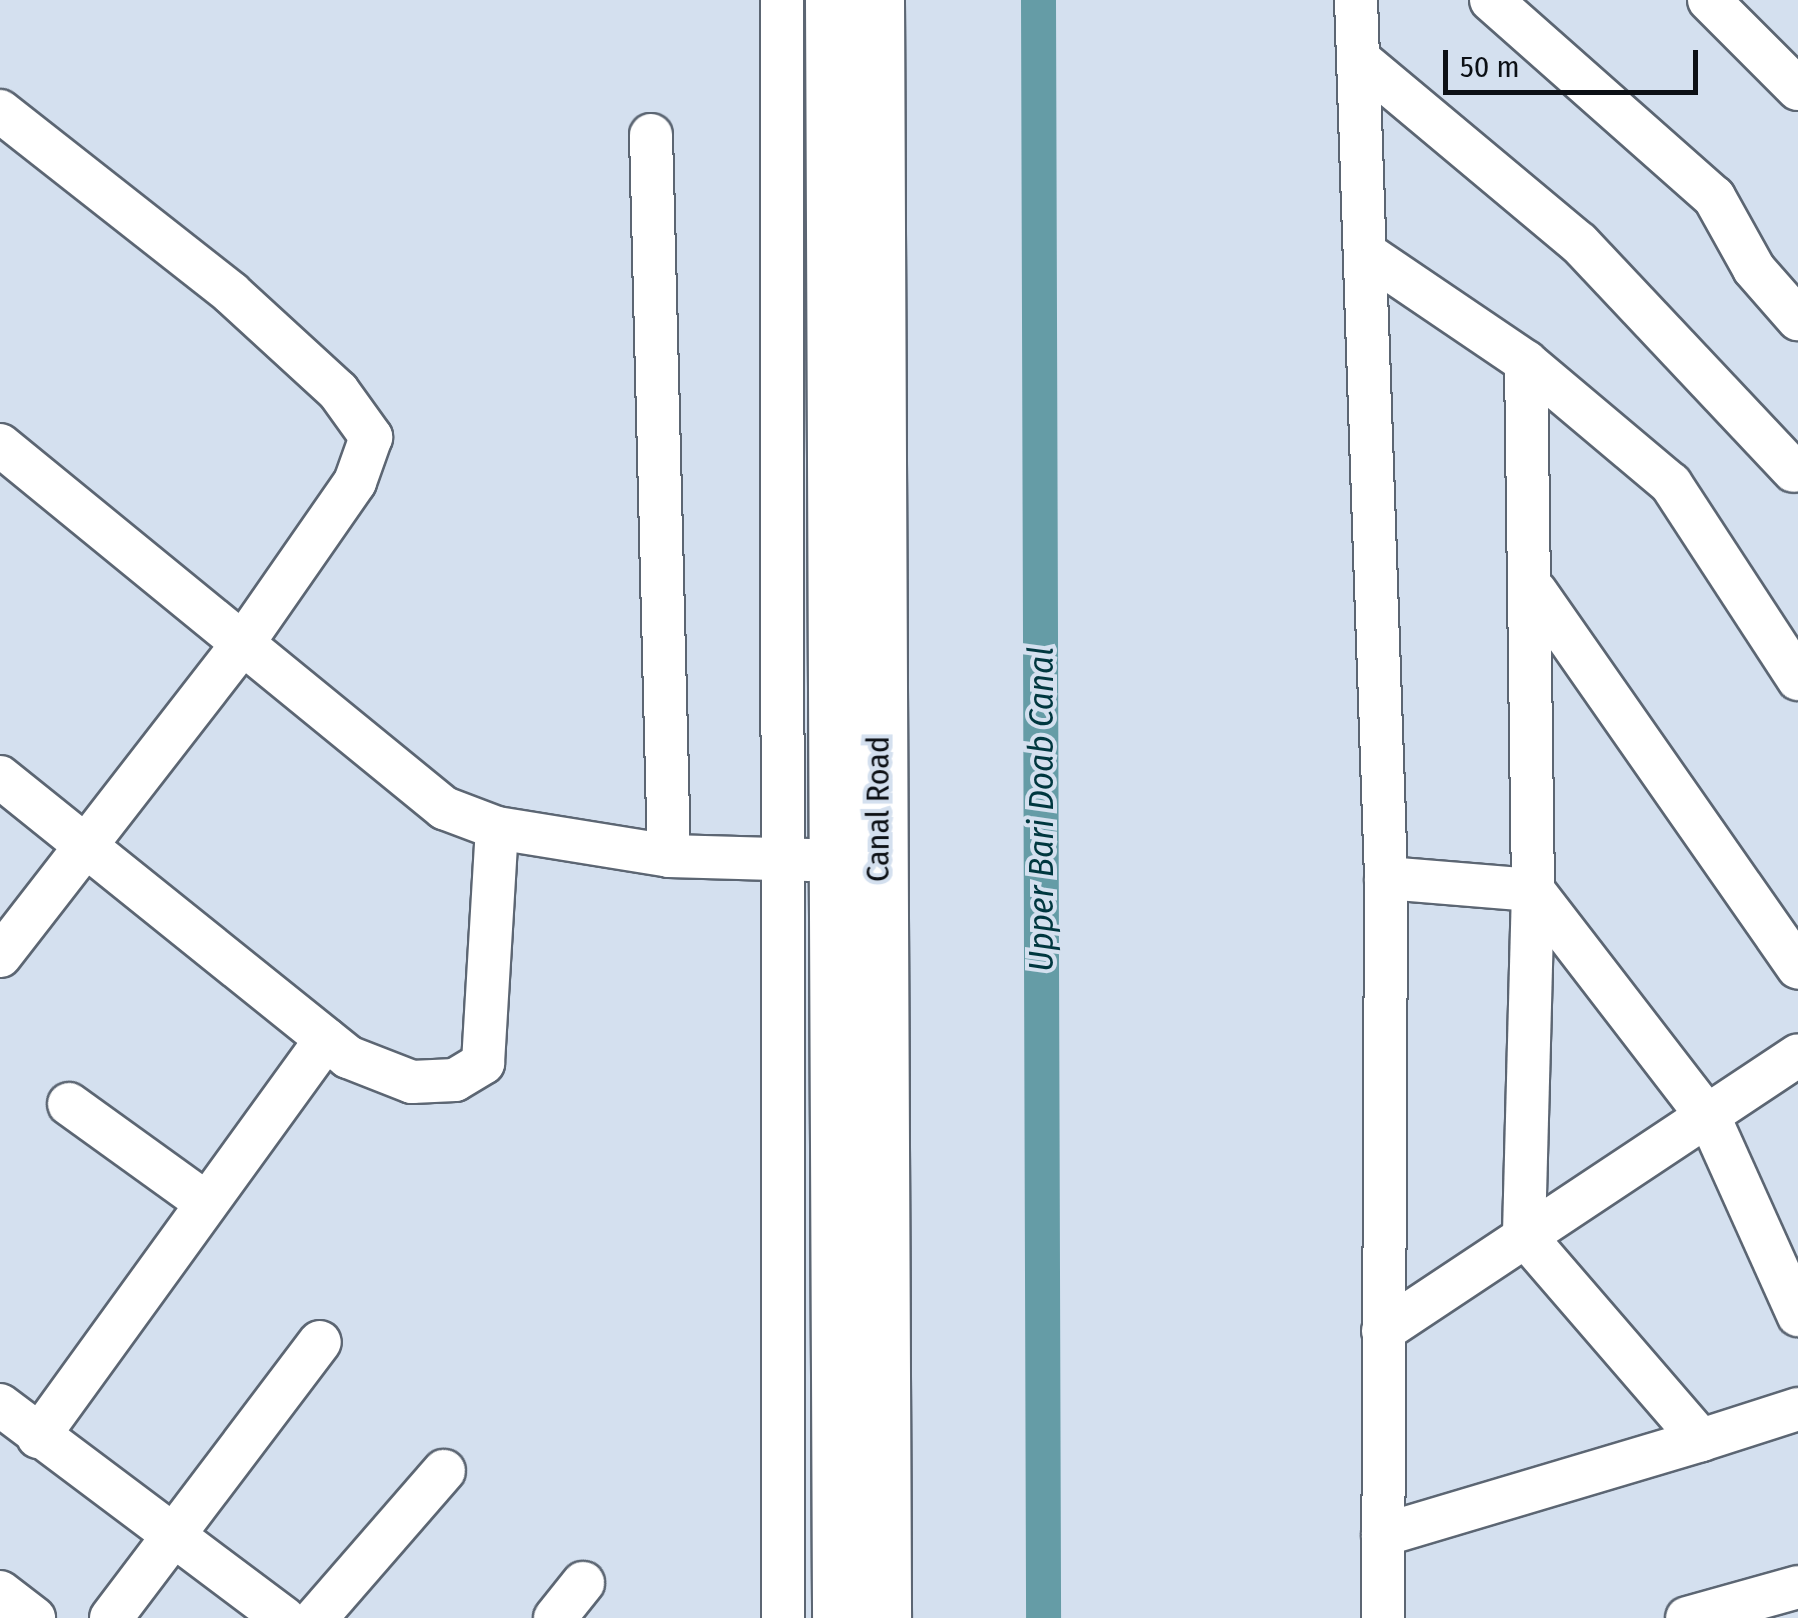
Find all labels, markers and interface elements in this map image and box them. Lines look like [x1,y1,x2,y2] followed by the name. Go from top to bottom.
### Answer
[1448,30,1703,92] scale bar
[1460,49,1520,85] text: 50 m
[1020,647,1062,971] water label: Upper Bari Doab Canal
[859,736,897,882] street label: Canal Road

